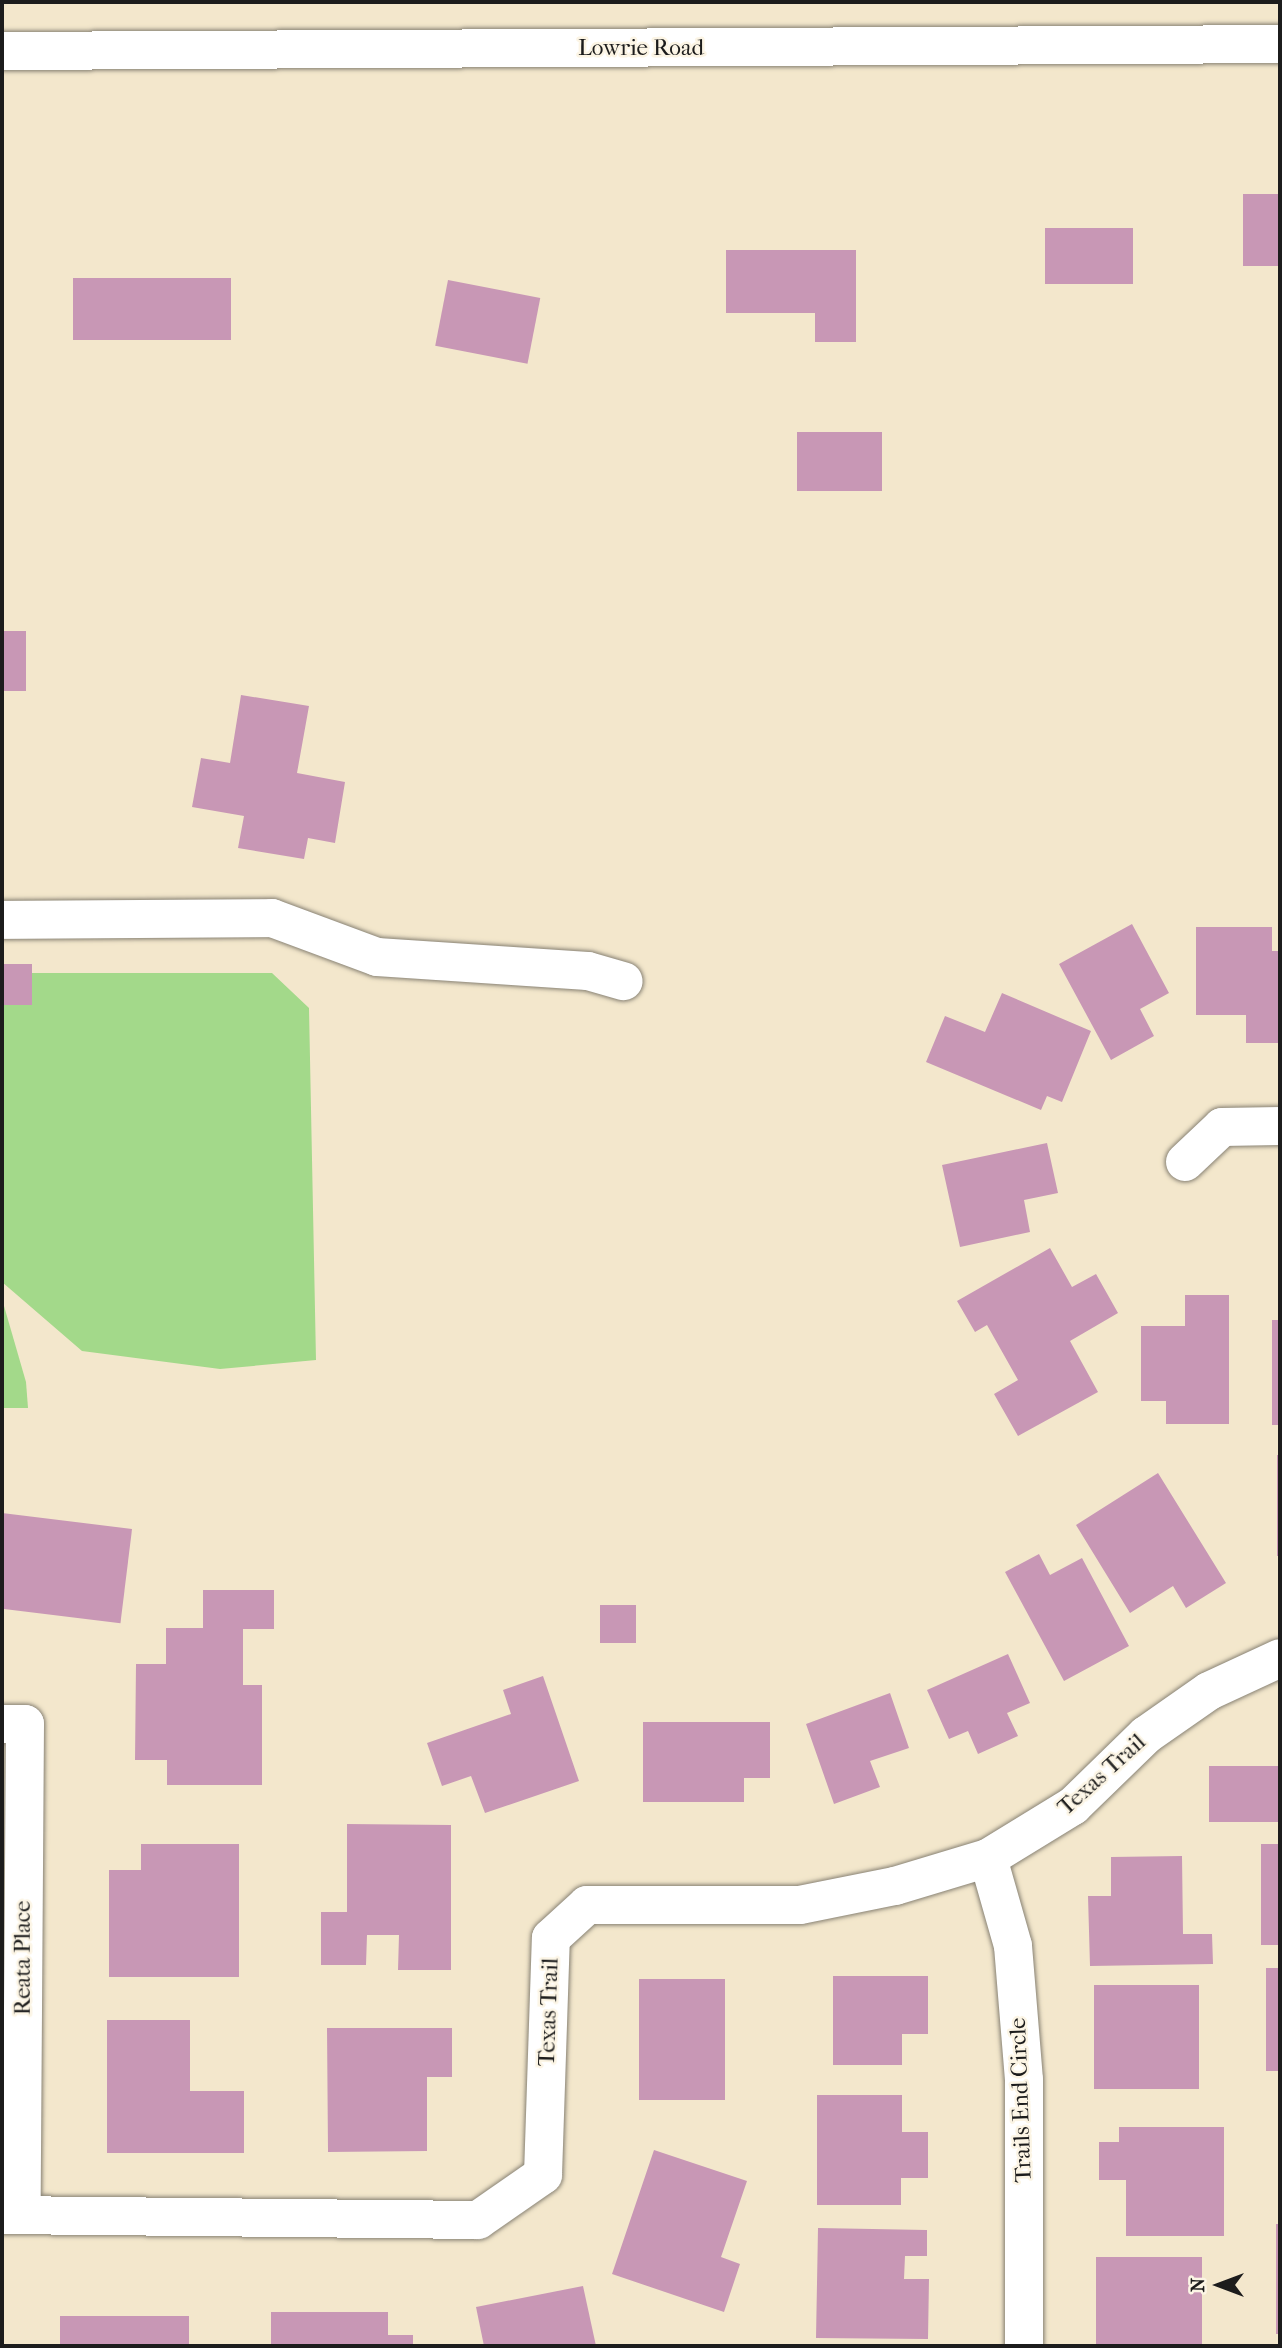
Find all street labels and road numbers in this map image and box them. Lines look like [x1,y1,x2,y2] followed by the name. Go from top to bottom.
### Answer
[578,34,704,62] street label: Lowrie Road
[1053,1728,1151,1822] street label: Texas Trail
[9,1901,37,2015] street label: Reata Place
[533,1957,565,2067] street label: Texas Trail
[1004,2017,1038,2183] street label: Trails End Circle

